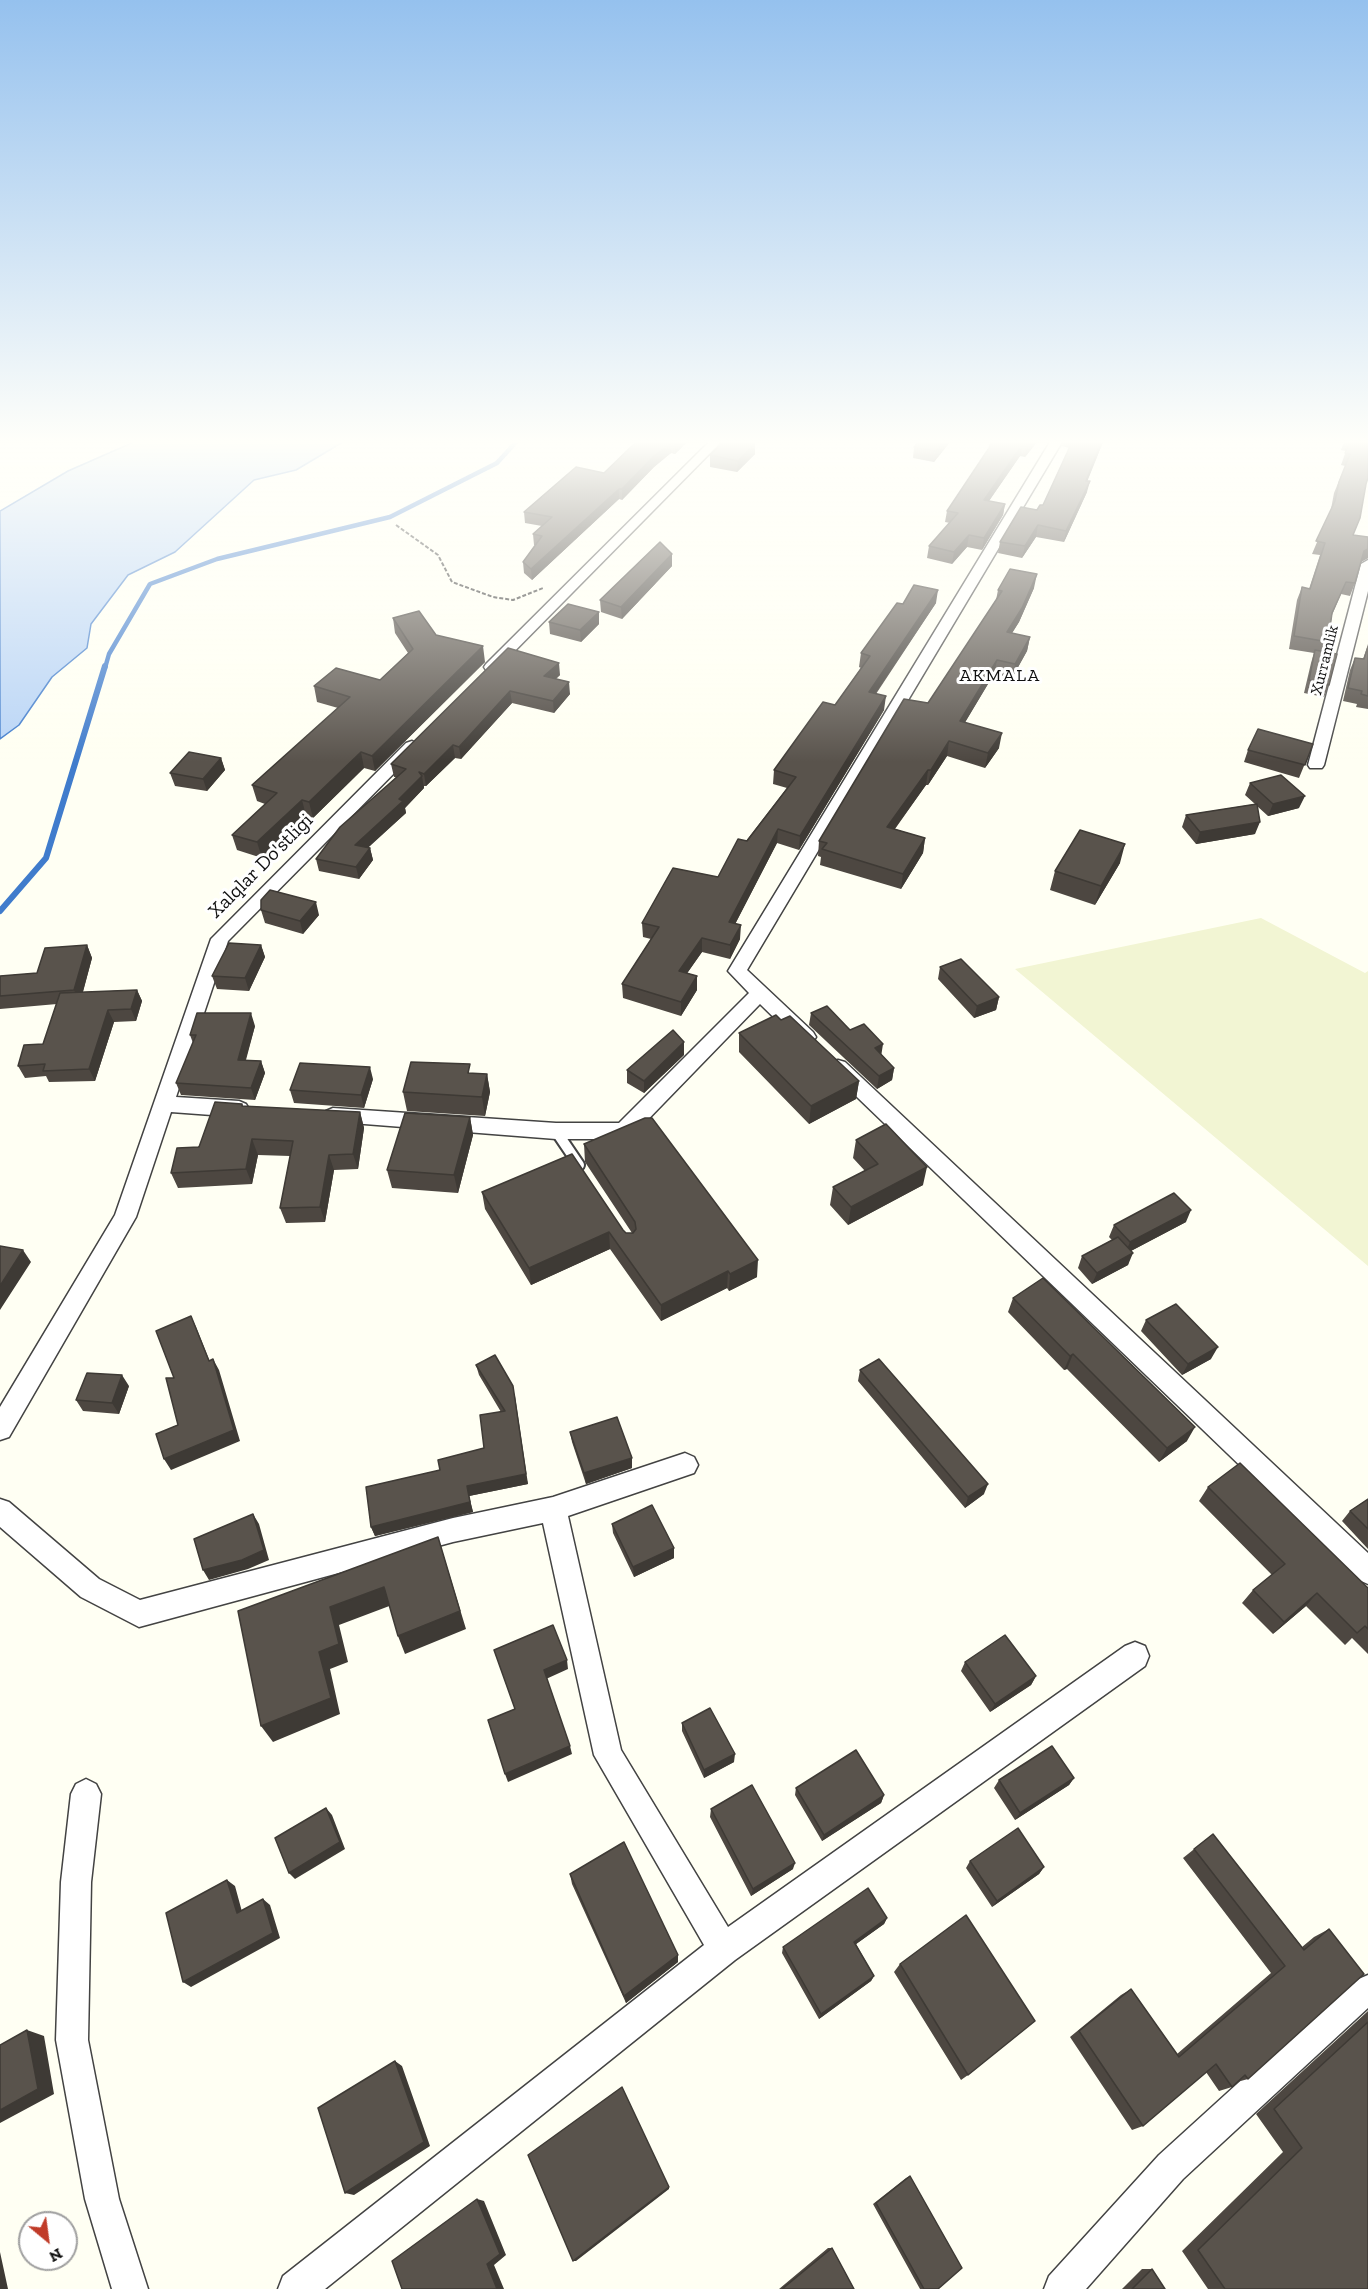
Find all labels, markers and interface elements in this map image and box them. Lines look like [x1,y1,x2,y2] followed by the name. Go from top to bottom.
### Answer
[1307,623,1343,697] street label: Xurramlik
[959,665,1041,687] district label: AKMALA
[204,809,318,923] street label: Xalqlar Do'stligi
[18,2211,78,2271] north arrow
[46,2244,66,2267] text: N

